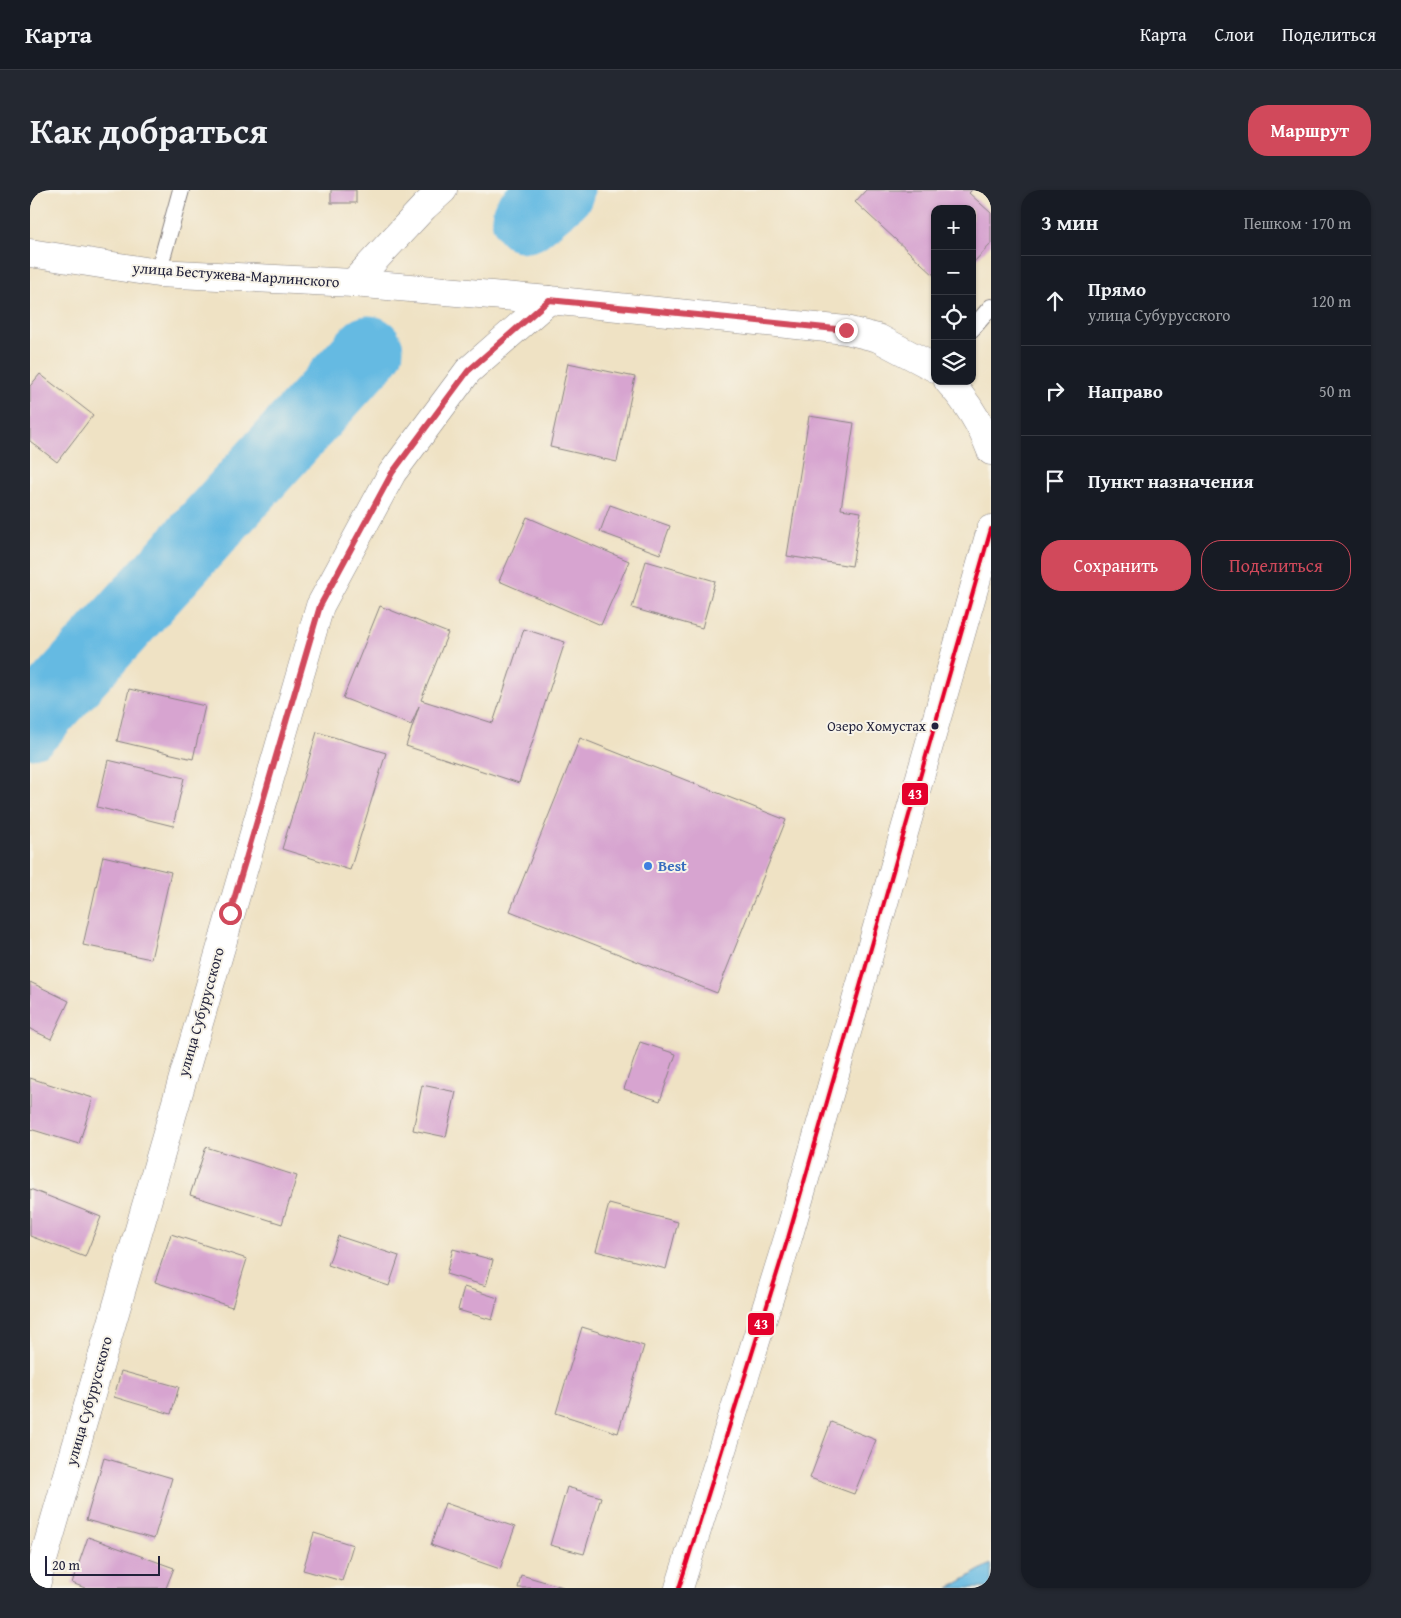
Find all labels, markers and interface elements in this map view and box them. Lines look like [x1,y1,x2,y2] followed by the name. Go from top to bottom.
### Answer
[25,17,92,52] text: Карта
[1140,21,1187,48] text: Карта
[1215,21,1254,48] text: Слои
[1282,21,1376,48] text: Поделиться
[30,105,268,156] text: Как добраться
[1248,105,1371,156] button: Маршрут
[931,205,976,385] map controls
[931,205,976,250] button: +
[1041,207,1098,238] text: 3 мин
[1244,211,1351,235] text: Пешком · 170 m
[931,250,976,295] button: −
[131,257,341,292] street label: улица Бестужева-Марлинского
[1088,275,1146,303] text: Прямо
[1041,287,1069,315] icon: ahead
[1311,289,1351,313] text: 120 m
[931,295,976,340] button: locate
[1088,303,1230,327] text: улица Субурусского
[835,319,858,342] route end
[931,340,976,385] button: layers
[1041,377,1069,405] icon: right
[1088,377,1163,405] text: Направо
[1319,379,1351,403] text: 50 m
[1041,467,1069,495] icon: arrive
[1088,467,1254,495] text: Пункт назначения
[1041,540,1191,591] button: Сохранить
[1201,540,1351,591] button: Поделиться
[827,716,927,736] place label: Озеро Хомустах
[930,721,940,731] marker: Озеро Хомустах
[901,782,929,806] line badge: 43
[908,784,922,804] text: 43
[658,855,687,876] place label: Best
[642,860,654,872] marker: Best
[219,902,242,925] route start
[172,945,229,1080] street label: улица Субурусского
[747,1312,775,1336] line badge: 43
[754,1314,768,1334] text: 43
[60,1334,117,1469] street label: улица Субурусского
[45,1553,160,1576] scale bar
[52,1555,80,1575] text: 20 m

